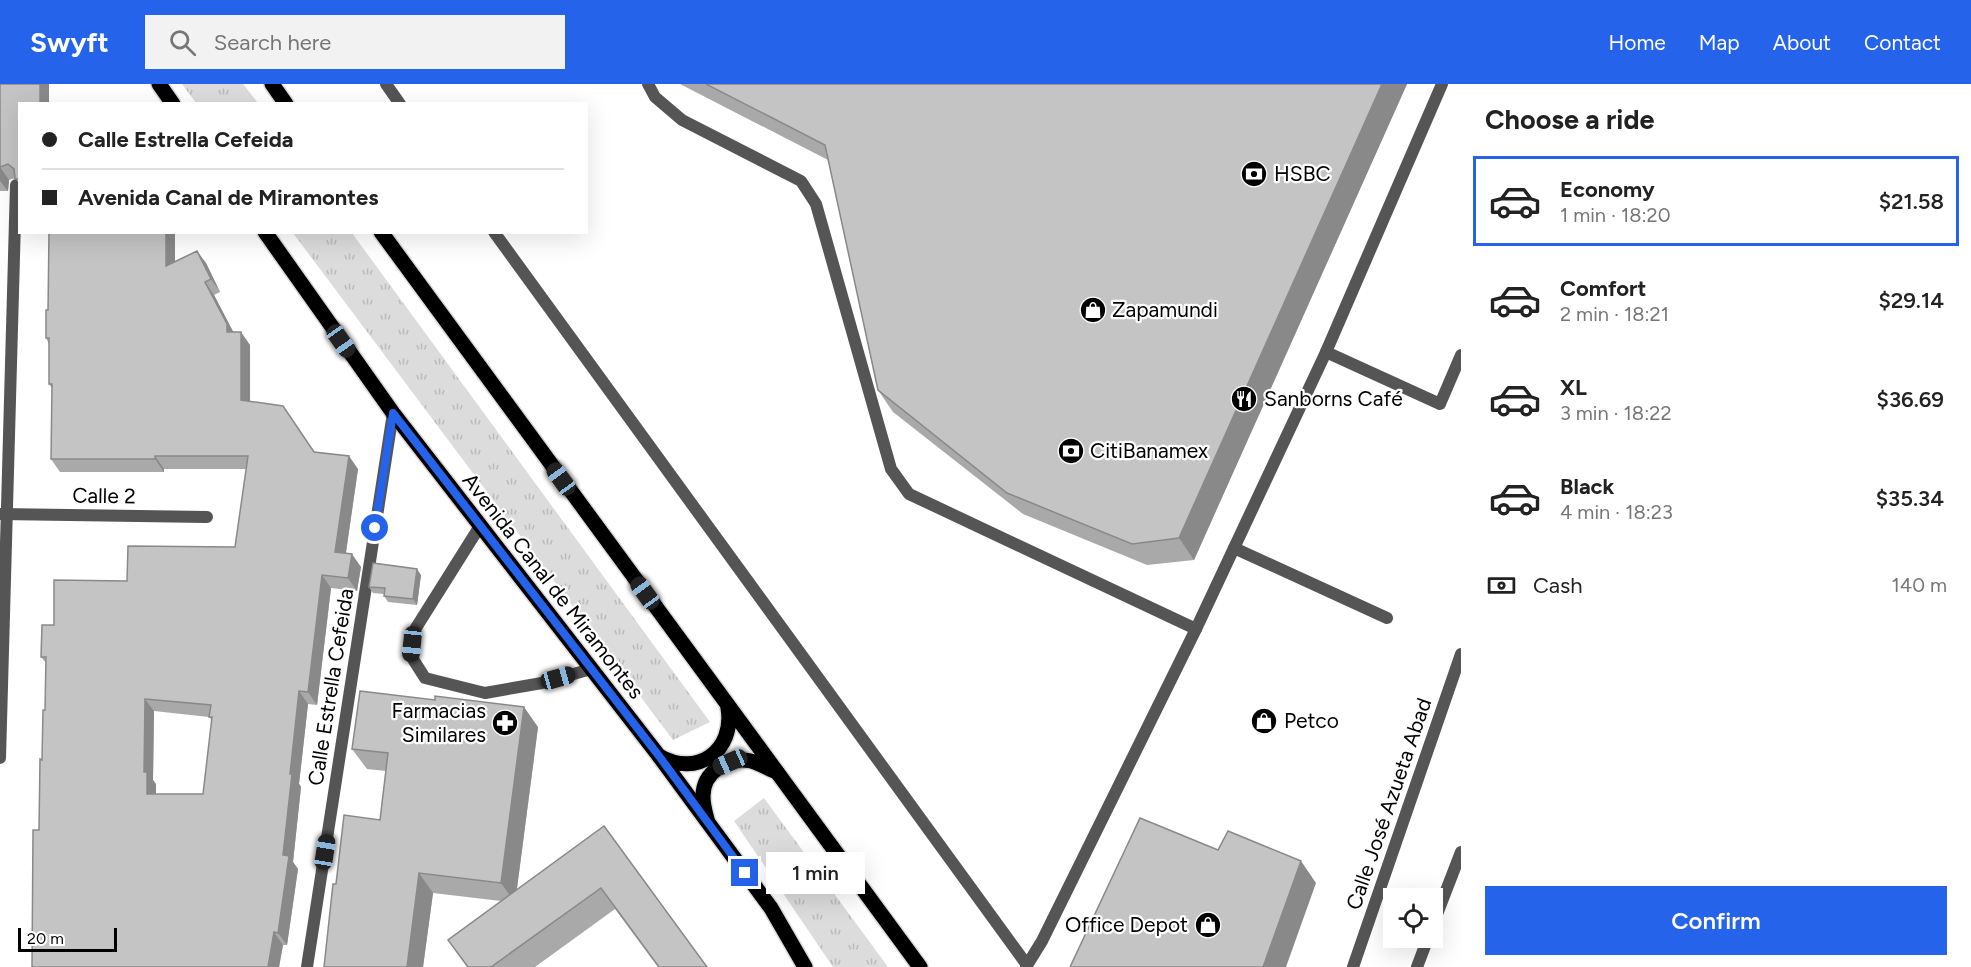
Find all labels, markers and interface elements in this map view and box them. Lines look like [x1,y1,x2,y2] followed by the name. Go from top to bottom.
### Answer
[145,15,565,69] search box
[30,25,109,59] text: Swyft
[166,26,199,59] icon: search
[214,29,331,56] text: Search here
[1609,30,1666,55] text: Home
[1699,30,1740,55] text: Map
[1773,30,1831,55] text: About
[1864,30,1941,55] text: Contact
[1485,103,1654,136] text: Choose a ride
[78,126,294,153] text: Calle Estrella Cefeida
[1239,159,1269,189] bank icon: HSBC
[1274,161,1331,186] place label: HSBC
[1488,174,1542,228] icon: car
[1560,176,1655,203] text: Economy
[78,184,378,211] text: Avenida Canal de Miramontes
[1879,188,1944,215] text: $21.58
[1560,203,1671,227] text: 1 min · 18:20
[1488,273,1542,327] icon: car
[1560,275,1646,302] text: Comfort
[1878,287,1944,314] text: $29.14
[1078,295,1108,325] shop icon: Zapamundi
[1112,297,1218,322] place label: Zapamundi
[1560,302,1669,326] text: 2 min · 18:21
[323,321,359,361] car
[1488,372,1542,426] icon: car
[1560,374,1587,401] text: XL
[1229,384,1259,414] restaurant icon: Sanborns Café
[1264,386,1403,411] place label: Sanborns Café
[1877,386,1944,413] text: $36.69
[1560,401,1672,425] text: 3 min · 18:22
[1056,436,1086,466] bank icon: CitiBanamex
[1090,438,1208,463] place label: CitiBanamex
[543,459,579,499] car
[458,468,649,703] street label: Avenida Canal de Miramontes
[1488,471,1542,525] icon: car
[1560,473,1614,500] text: Black
[72,482,136,509] street label: Calle 2
[1876,485,1944,512] text: $35.34
[1560,500,1673,524] text: 4 min · 18:23
[361,514,388,541] route start
[1485,569,1518,602] icon: cash
[1533,572,1583,599] text: Cash
[627,573,663,613] car
[1892,573,1947,597] text: 140 m
[303,587,358,787] street label: Calle Estrella Cefeida
[401,625,423,663] car
[538,664,578,692] car
[1341,695,1437,913] street label: Calle José Azueta Abad
[392,698,486,747] place label: Farmacias Similares
[1249,706,1279,736] shop icon: Petco
[490,708,520,738] pharmacy icon: Farmacias Similares
[1284,708,1339,733] place label: Petco
[710,746,750,778] car
[313,833,337,871] car
[766,852,865,894] callout: 1 min
[731,859,758,886] route end
[792,861,839,885] text: 1 min
[1485,886,1947,955] button: Confirm
[1383,888,1443,948] map controls
[1383,888,1443,948] button: locate
[1193,910,1223,940] shop icon: Office Depot
[1065,912,1188,937] place label: Office Depot
[18,925,117,952] scale bar
[27,929,64,948] text: 20 m

